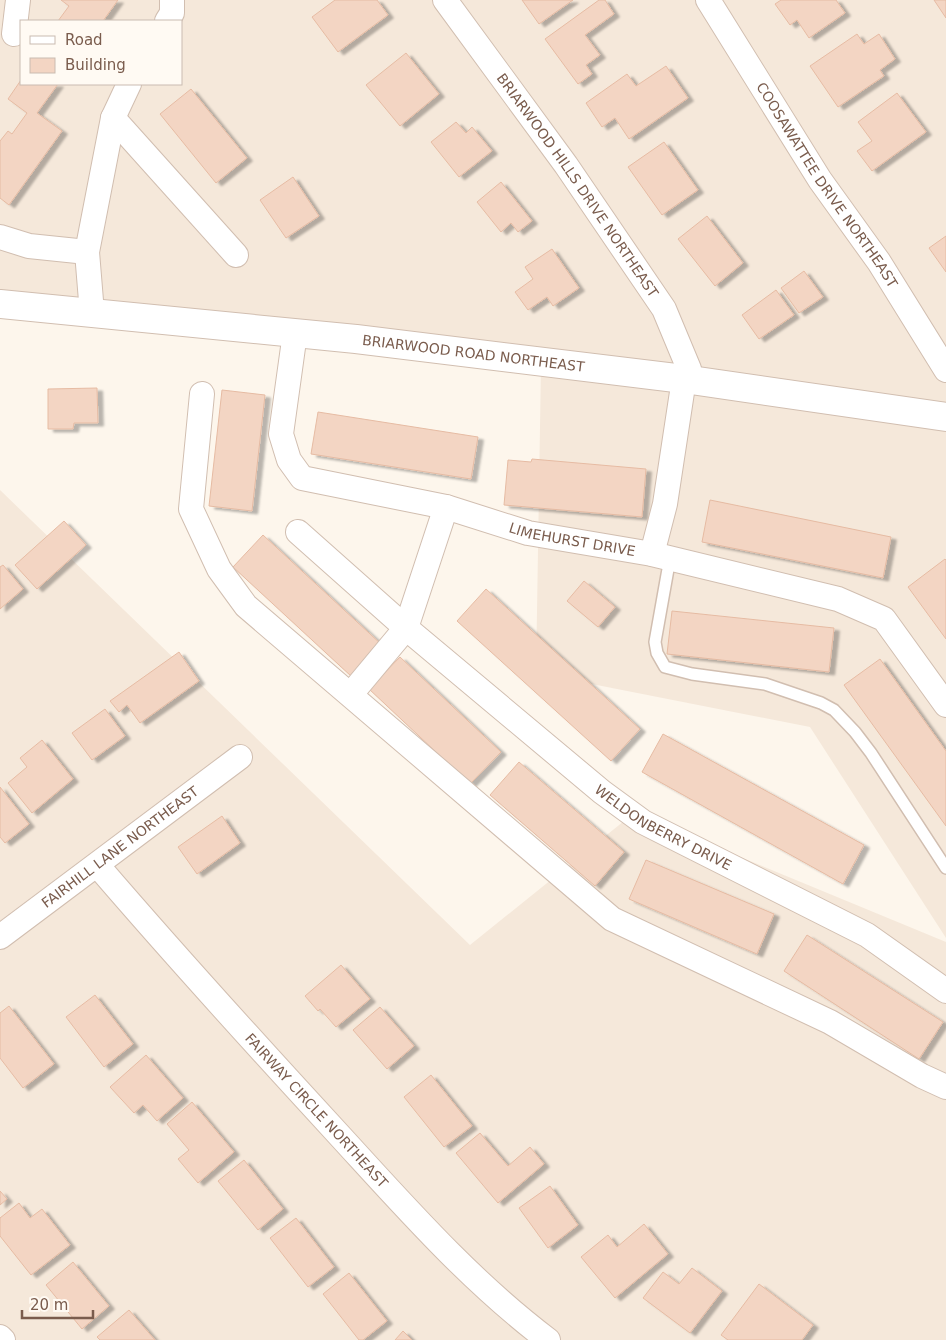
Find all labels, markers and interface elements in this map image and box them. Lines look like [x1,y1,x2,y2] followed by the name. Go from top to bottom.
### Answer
[20,20,182,85] legend
[65,31,103,49] text: Road
[65,56,126,74] text: Building
[494,70,662,301] street label: BRIARWOOD HILLS DRIVE NORTHEAST
[753,79,901,291] street label: COOSAWATTEE DRIVE NORTHEAST
[361,332,586,375] street label: BRIARWOOD ROAD NORTHEAST
[507,519,637,559] street label: LIMEHURST DRIVE
[591,781,734,873] street label: WELDONBERRY DRIVE
[39,783,202,911] street label: FAIRHILL LANE NORTHEAST
[242,1030,391,1191] street label: FAIRWAY CIRCLE NORTHEAST
[22,1288,94,1320] scale bar
[30,1296,68,1314] text: 20 m

